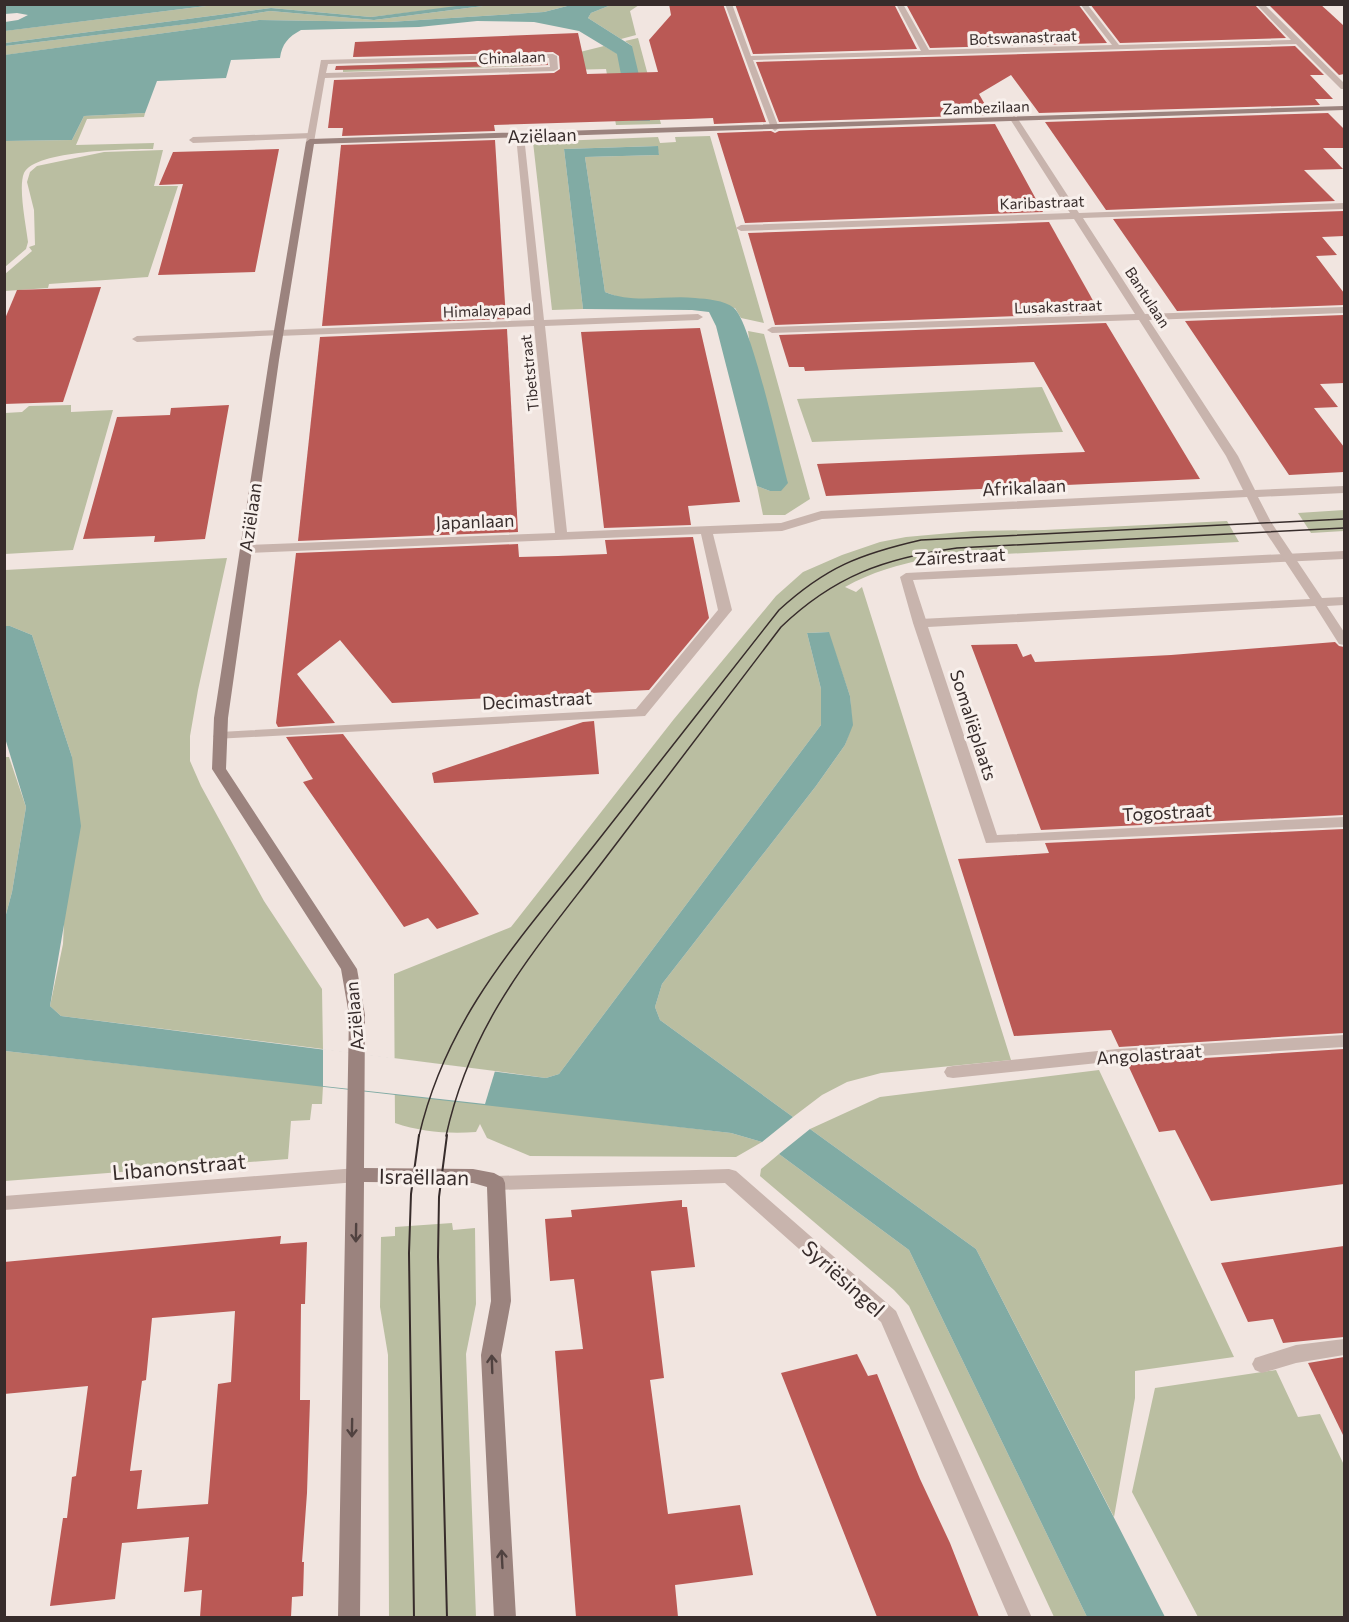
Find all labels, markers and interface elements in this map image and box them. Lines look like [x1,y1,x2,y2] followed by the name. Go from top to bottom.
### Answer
[969,26,1077,48] street label: Botswanastraat
[478,47,546,67] street label: Chinalaan
[942,96,1030,118] street label: Zambezilaan
[507,123,577,147] street label: Aziëlaan
[999,192,1085,212] street label: Karibastraat
[1122,263,1174,331] street label: Bantulaan
[1014,295,1102,317] street label: Lusakastraat
[443,299,531,321] street label: Himalayapad
[516,334,542,412] street label: Tibetstraat
[982,474,1066,500] street label: Afrikalaan
[234,481,266,553] street label: Aziëlaan
[435,509,515,533] street label: Japanlaan
[914,543,1006,569] street label: Zaïrestraat
[946,667,1002,783] street label: Somaliëplaats
[481,686,593,714] street label: Decimastraat
[1122,799,1212,825] street label: Togostraat
[340,981,368,1051] street label: Aziëlaan
[1095,1039,1203,1069] street label: Angolastraat
[111,1148,247,1184] street label: Libanonstraat
[379,1163,469,1189] street label: Israëllaan
[350,1223,362,1243] one-way arrow
[798,1235,890,1321] street label: Syriësingel
[486,1355,497,1375] one-way arrow
[347,1418,358,1438] one-way arrow
[496,1550,507,1570] one-way arrow

